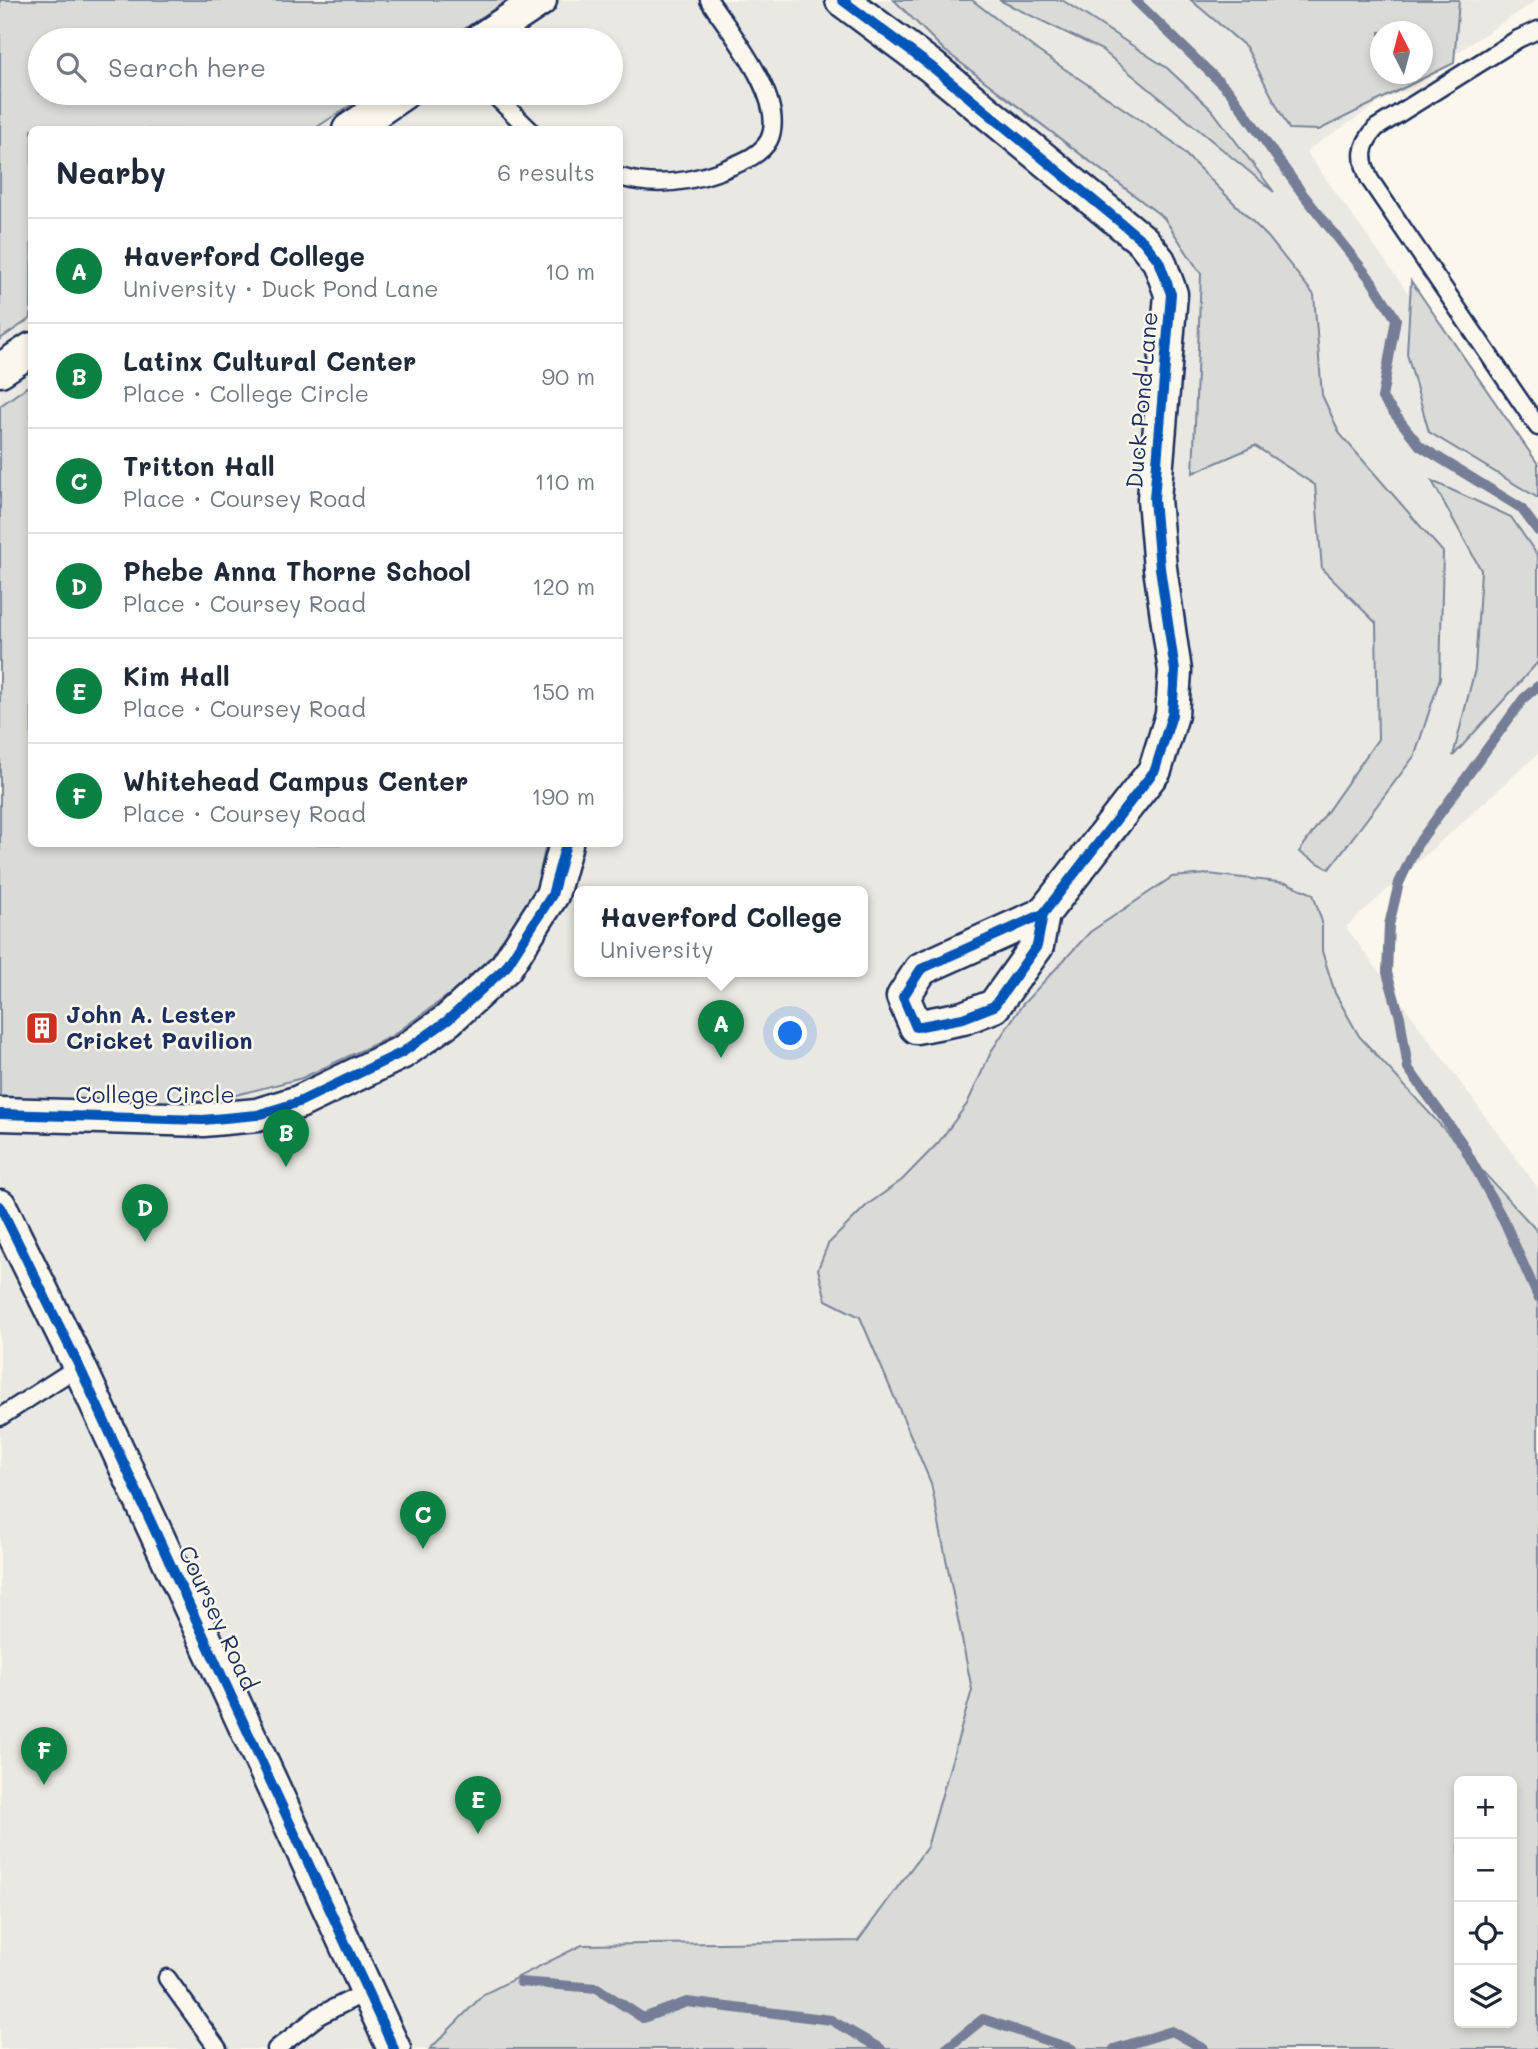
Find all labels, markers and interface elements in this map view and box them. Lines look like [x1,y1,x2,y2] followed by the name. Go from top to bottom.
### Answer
[1370,21,1433,84] north arrow
[28,28,623,105] search box
[52,48,90,86] icon: search
[108,50,266,84] text: Search here
[56,152,166,192] text: Nearby
[497,157,595,187] text: 6 results
[123,239,365,273] text: Haverford College
[71,256,87,286] text: A
[545,256,595,286] text: 10 m
[123,273,438,303] text: University · Duck Pond Lane
[1118,310,1164,490] street label: Duck Pond Lane
[123,344,416,378] text: Latinx Cultural Center
[71,361,87,391] text: B
[542,361,595,391] text: 90 m
[123,378,369,408] text: Place · College Circle
[123,449,275,483] text: Tritton Hall
[70,466,88,496] text: C
[535,466,595,496] text: 110 m
[123,483,366,513] text: Place · Coursey Road
[123,554,471,588] text: Phebe Anna Thorne School
[71,571,87,601] text: D
[532,571,595,601] text: 120 m
[123,588,366,618] text: Place · Coursey Road
[123,659,230,693] text: Kim Hall
[72,676,86,706] text: E
[531,676,595,706] text: 150 m
[123,693,366,723] text: Place · Coursey Road
[123,764,468,798] text: Whitehead Campus Center
[72,781,86,811] text: F
[531,781,595,811] text: 190 m
[123,798,366,828] text: Place · Coursey Road
[574,886,868,977] popup
[600,900,842,934] text: Haverford College
[600,934,713,964] text: University
[66,999,252,1055] place label: John A. Lester Cricket Pavilion
[698,1000,744,1058] pin: A
[23,1009,61,1047] building icon: John A. Lester Cricket Pavilion
[773,1016,807,1050] your location
[75,1079,235,1109] street label: College Circle
[263,1109,309,1167] pin: B
[122,1184,168,1242] pin: D
[400,1491,446,1549] pin: C
[172,1540,266,1695] street label: Coursey Road
[21,1727,67,1785] pin: F
[455,1776,501,1834] pin: E
[1454,1776,1517,2028] map controls
[1454,1776,1517,1839] button: +
[1454,1839,1517,1902] button: −
[1454,1902,1517,1965] button: locate
[1454,1965,1517,2028] button: layers

